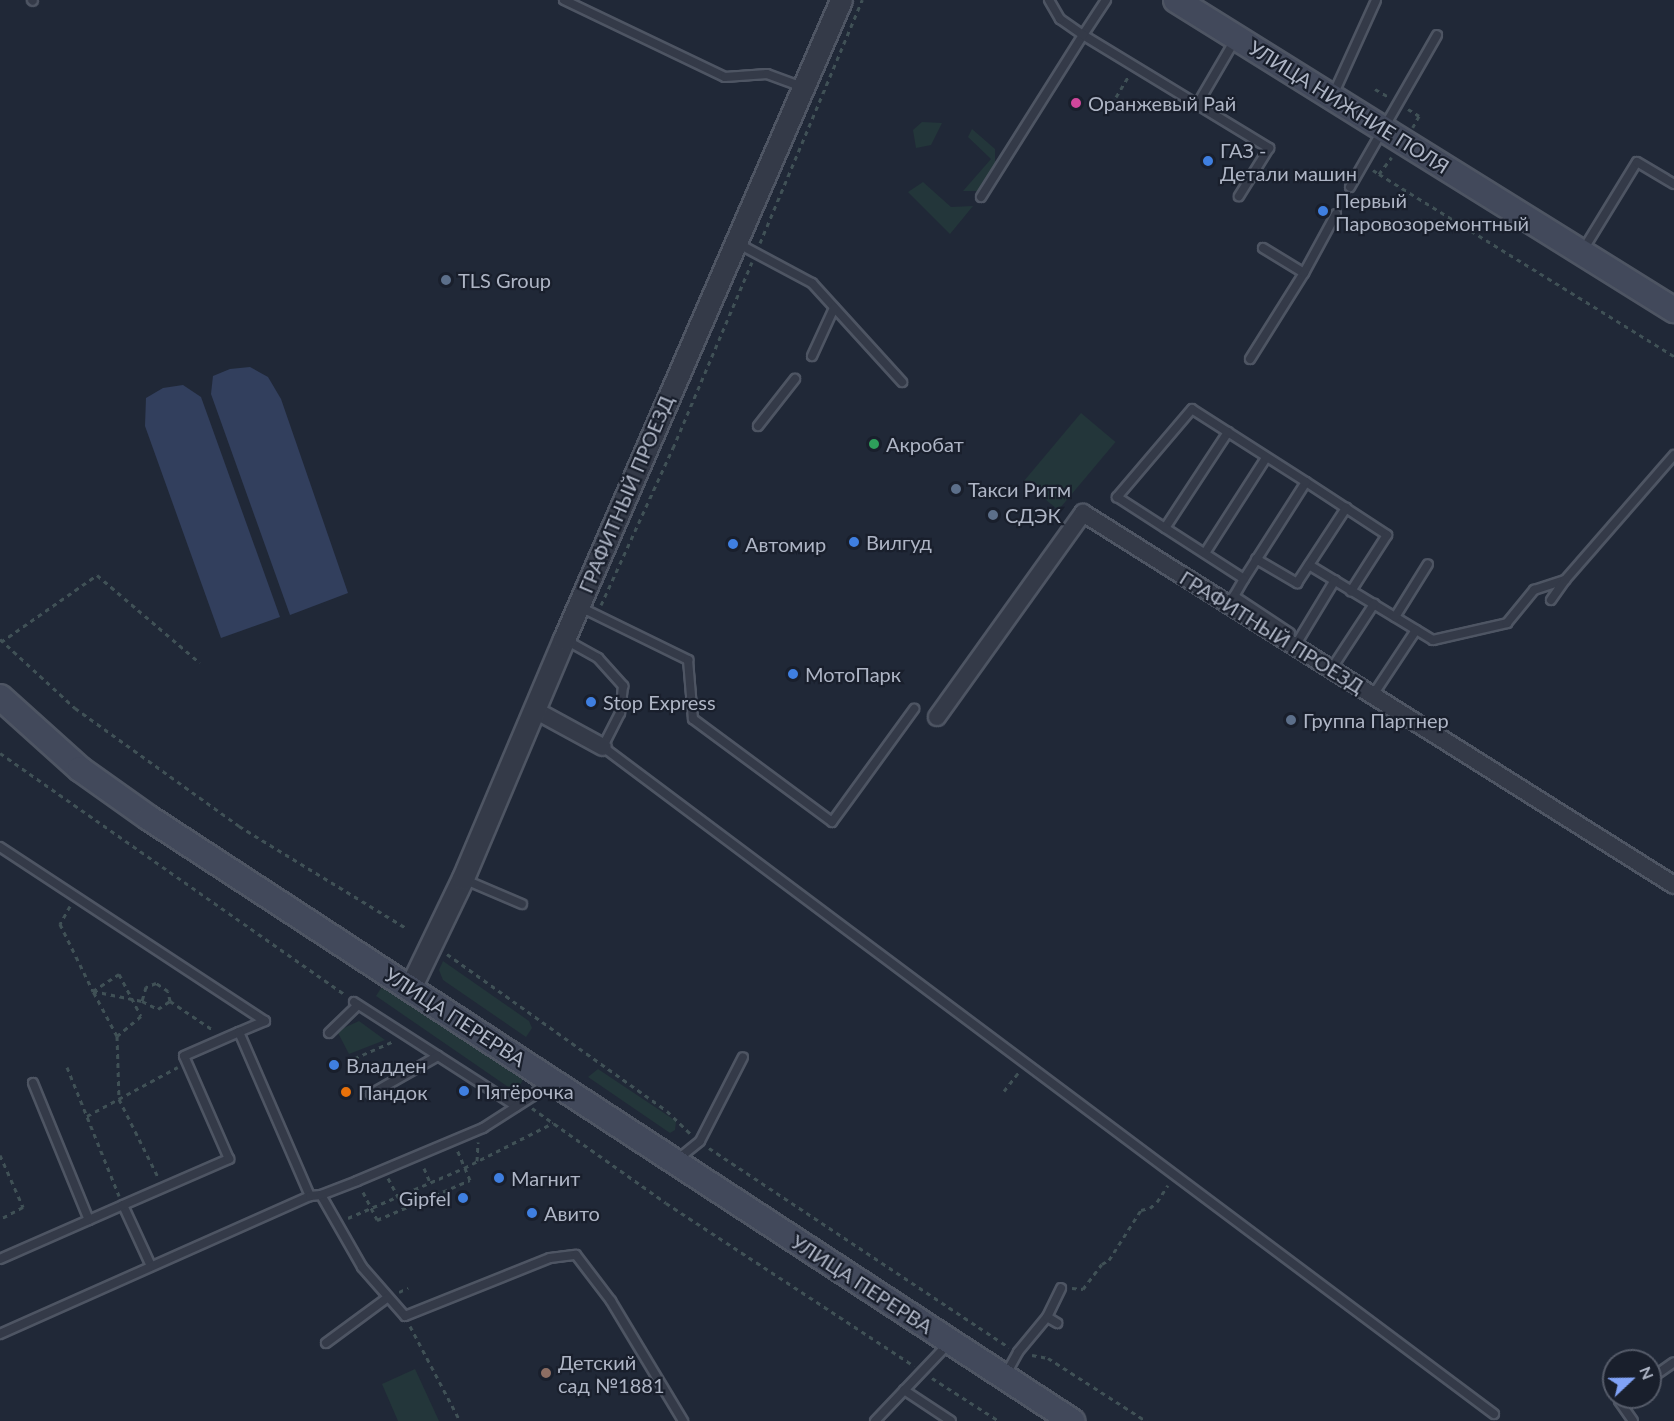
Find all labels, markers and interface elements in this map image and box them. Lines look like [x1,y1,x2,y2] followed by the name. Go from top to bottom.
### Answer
[1244,35,1454,179] street label: УЛИЦА НИЖНИЕ ПОЛЯ
[1088,91,1236,115] place label: Оранжевый Рай
[1069,96,1083,110] marker: Оранжевый Рай
[1220,138,1357,185] place label: ГАЗ - Детали машин
[1201,154,1215,168] marker: ГАЗ - Детали машин
[1335,188,1529,235] place label: Первый Паровозоремонтный
[1316,204,1330,218] marker: Первый Паровозоремонтный
[458,268,551,292] place label: TLS Group
[439,273,453,287] marker: TLS Group
[573,391,679,597] street label: ГРАФИТНЫЙ ПРОЕЗД
[886,432,964,456] place label: Акробат
[867,437,881,451] marker: Акробат
[968,477,1071,501] place label: Такси Ритм
[949,482,963,496] marker: Такси Ритм
[1005,503,1061,527] place label: СДЭК
[986,508,1000,522] marker: СДЭК
[866,530,932,554] place label: Вилгуд
[745,532,826,556] place label: Автомир
[847,535,861,549] marker: Вилгуд
[726,537,740,551] marker: Автомир
[1176,566,1368,698] street label: ГРАФИТНЫЙ ПРОЕЗД
[805,662,901,686] place label: МотоПарк
[786,667,800,681] marker: МотоПарк
[603,690,716,714] place label: Stop Express
[584,695,598,709] marker: Stop Express
[1303,708,1449,732] place label: Группа Партнер
[1284,713,1298,727] marker: Группа Партнер
[380,962,530,1072] street label: УЛИЦА ПЕРЕРВА
[346,1053,426,1077] place label: Владден
[327,1058,341,1072] marker: Владден
[476,1079,574,1103] place label: Пятёрочка
[358,1080,427,1104] place label: Пандок
[457,1084,471,1098] marker: Пятёрочка
[339,1085,353,1099] marker: Пандок
[511,1166,580,1190] place label: Магнит
[492,1171,506,1185] marker: Магнит
[399,1186,451,1210] place label: Gipfel
[456,1191,470,1205] marker: Gipfel
[544,1201,600,1225] place label: Авито
[525,1206,539,1220] marker: Авито
[787,1229,937,1339] street label: УЛИЦА ПЕРЕРВА
[1602,1349,1662,1409] north arrow
[558,1350,665,1397] place label: Детский сад №1881
[1636,1364,1658,1382] text: N
[539,1366,553,1380] marker: Детский сад №1881

